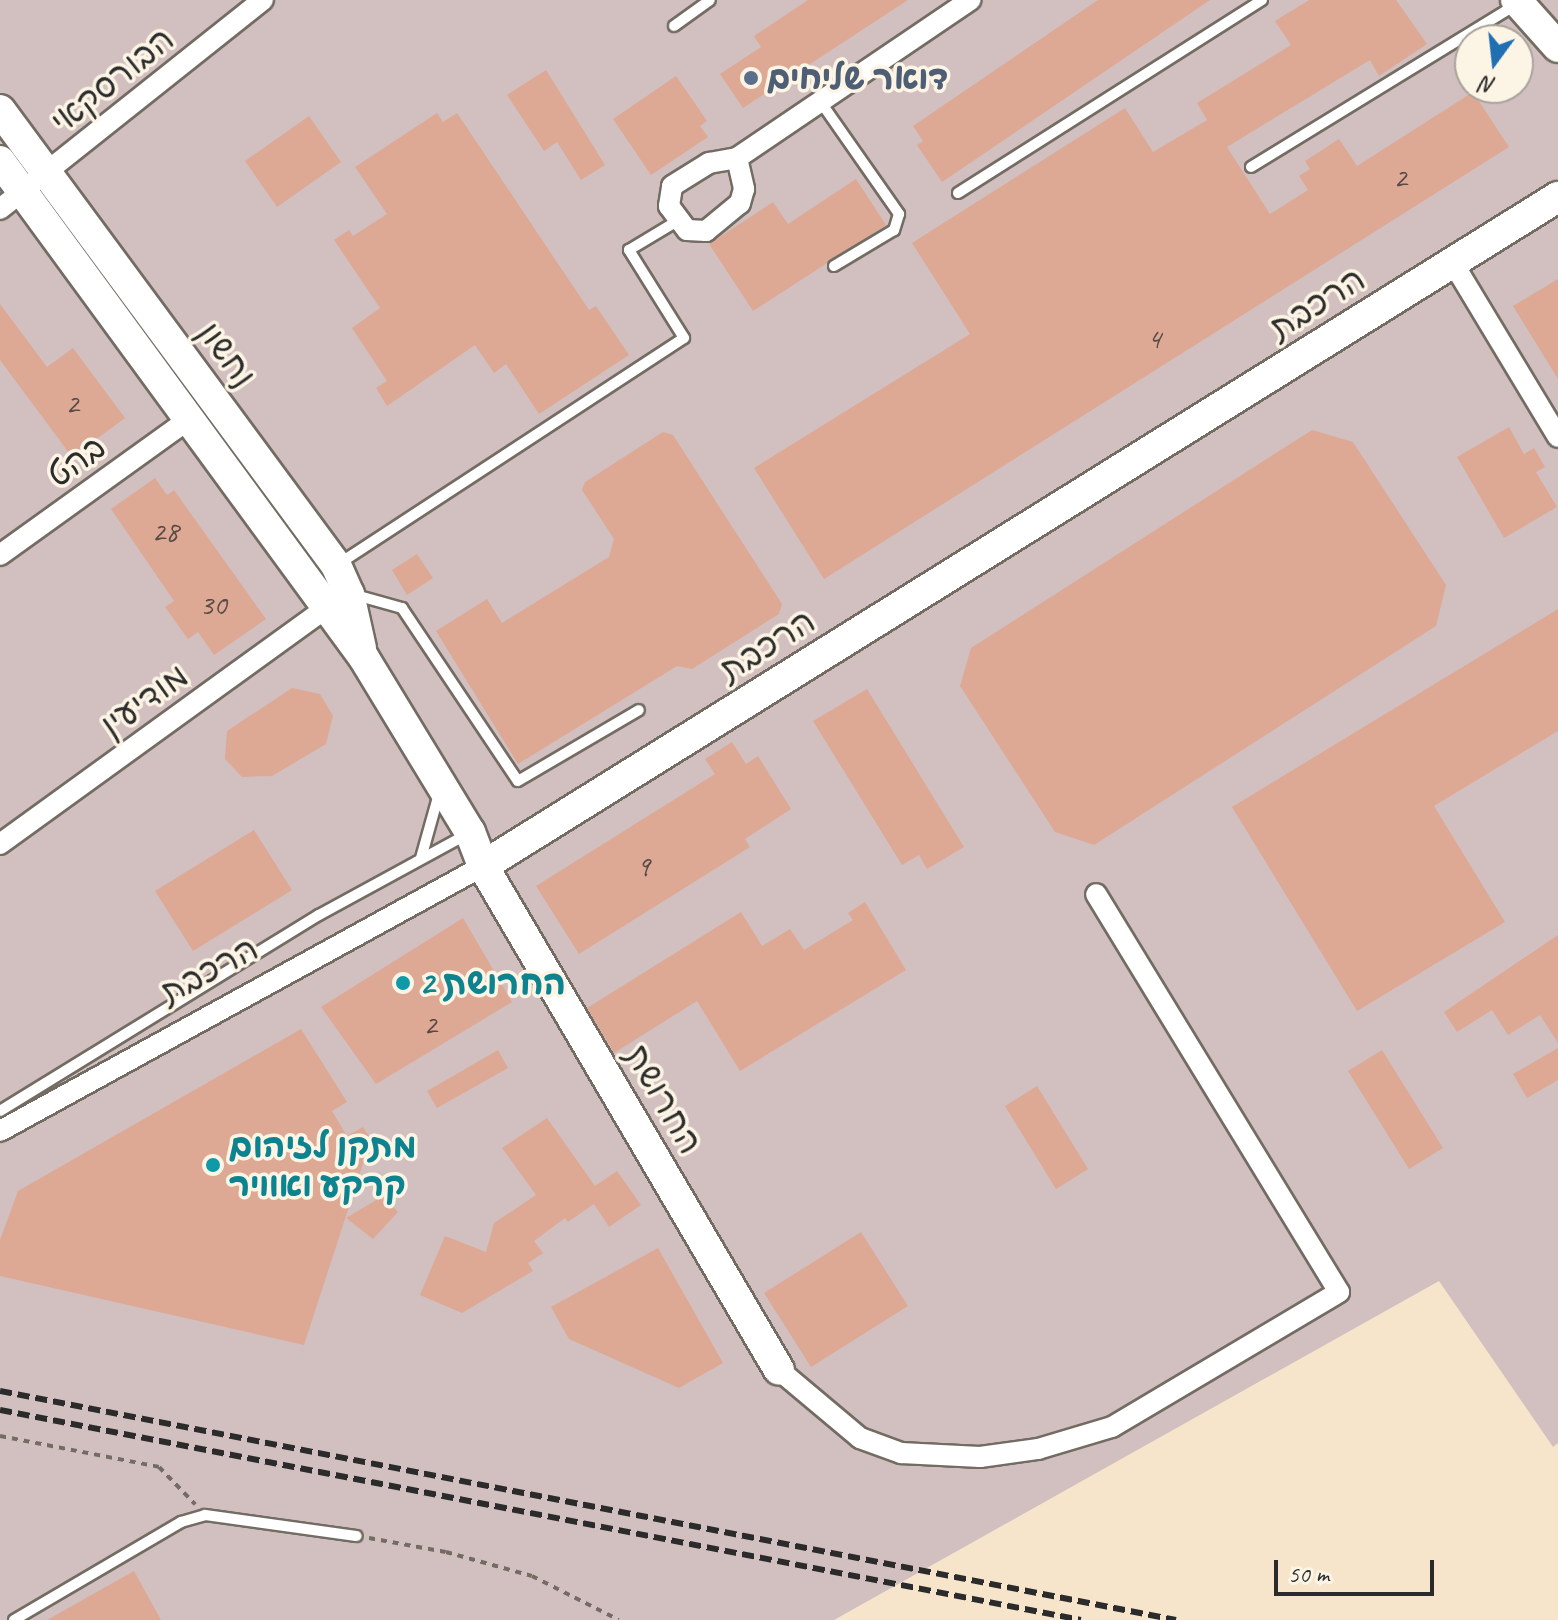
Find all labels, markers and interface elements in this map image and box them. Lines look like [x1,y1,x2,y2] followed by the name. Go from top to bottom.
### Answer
[42,18,182,142] street label: הבורסקאי
[1454,24,1534,104] north arrow
[767,58,948,98] place label: דואר שליחים
[742,69,760,87] marker: דואר שליחים
[1478,70,1499,101] text: N
[1393,159,1407,195] house number: 2
[1262,258,1372,348] street label: הרכבת
[189,313,265,395] street label: נחשון
[1147,320,1161,356] house number: 4
[65,385,79,421] house number: 2
[39,426,113,496] street label: בהט
[152,513,178,549] house number: 28
[200,586,226,622] house number: 30
[712,600,822,690] street label: הרכבת
[92,655,196,745] street label: מודיעין
[636,848,650,884] house number: 9
[153,927,265,1013] street label: הרכבת
[419,963,566,1003] place label: החרושת 2
[394,974,412,992] marker: החרושת 2
[423,1006,437,1042] house number: 2
[617,1037,711,1161] street label: החרושת
[229,1125,417,1204] place label: מתקן לזיהום קרקע ואוויר
[204,1156,222,1174] marker: מתקן לזיהום קרקע ואוויר
[1278,1544,1438,1594] scale bar
[1288,1559,1329,1589] text: 50 m

